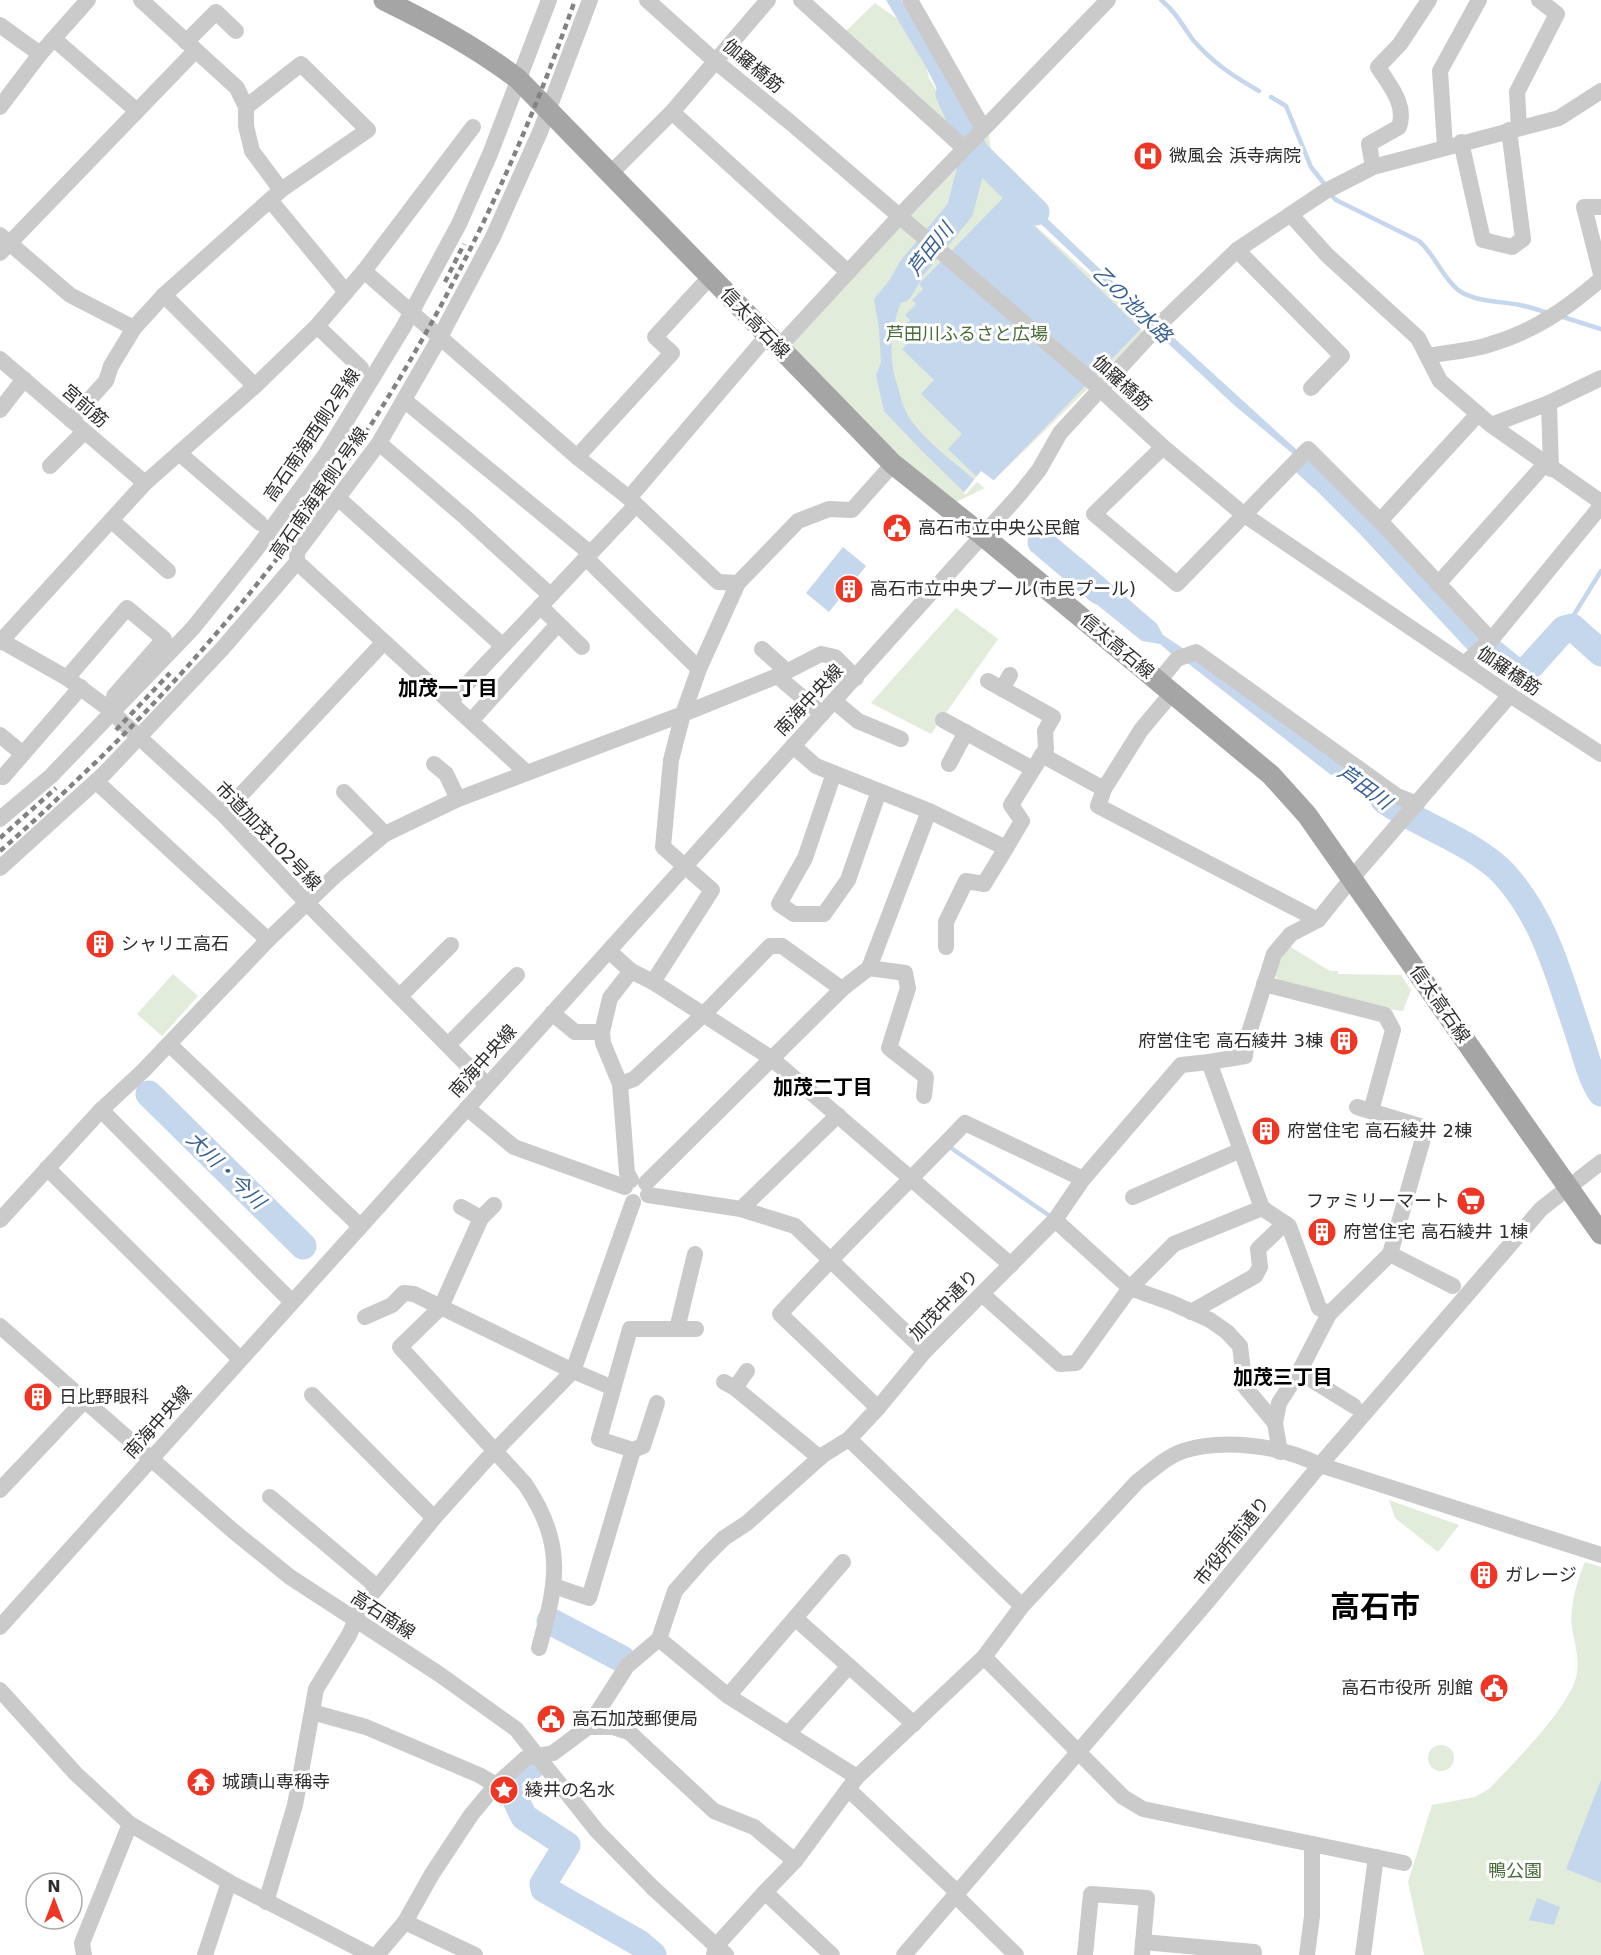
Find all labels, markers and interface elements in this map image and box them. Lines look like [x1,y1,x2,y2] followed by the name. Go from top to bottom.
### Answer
[719,34,788,97] street label: 伽羅橋筋
[1132,140,1164,172] hospital icon: 微風会 浜寺病院
[1169,145,1301,166] place label: 微風会 浜寺病院
[902,216,959,280] water label: 芦田川
[1088,261,1178,349] water label: 乙の池水路
[717,283,794,362] street label: 信太高石線
[886,323,1048,344] park label: 芦田川ふるさと広場
[1089,351,1156,415] street label: 伽羅橋筋
[259,364,364,505] street label: 高石南海西側2号線
[58,380,113,431] street label: 宮前筋
[265,423,372,562] street label: 高石南海東側2号線
[881,512,913,544] public building icon: 高石市立中央公民館
[918,517,1080,538] place label: 高石市立中央公民館
[833,573,865,605] building icon: 高石市立中央プール(市民プール)
[870,578,1136,599] place label: 高石市立中央プール(市民プール)
[1076,609,1159,683] street label: 信太高石線
[1474,642,1545,699] street label: 伽羅橋筋
[770,660,847,740] street label: 南海中央線
[398,676,498,700] district label: 加茂一丁目
[1334,760,1398,816] water label: 芦田川
[211,777,325,894] street label: 市道加茂102号線
[84,928,116,960] building icon: シャリエ高石
[121,933,229,954] place label: シャリエ高石
[1406,961,1475,1047] street label: 信太高石線
[445,1020,521,1101] street label: 南海中央線
[1328,1025,1360,1057] building icon: 府営住宅 高石綾井 3棟
[1138,1030,1323,1051] place label: 府営住宅 高石綾井 3棟
[773,1075,873,1099] district label: 加茂二丁目
[1250,1115,1282,1147] building icon: 府営住宅 高石綾井 2棟
[1287,1120,1472,1141] place label: 府営住宅 高石綾井 2棟
[182,1127,272,1215] water label: 大川・今川
[1455,1185,1487,1217] supermarket icon: ファミリーマート
[1306,1190,1450,1211] place label: ファミリーマート
[1306,1216,1338,1248] building icon: 府営住宅 高石綾井 1棟
[1343,1221,1528,1242] place label: 府営住宅 高石綾井 1棟
[905,1265,982,1344] street label: 加茂中通り
[1233,1365,1333,1389] district label: 加茂三丁目
[22,1381,54,1413] building icon: 日比野眼科
[120,1381,196,1462] street label: 南海中央線
[59,1386,149,1407] place label: 日比野眼科
[1189,1492,1274,1589] street label: 市役所前通り
[1468,1559,1500,1591] building icon: ガレージ
[1505,1564,1577,1585] place label: ガレージ
[347,1586,419,1643] street label: 高石南線
[1330,1589,1420,1624] district label: 高石市
[1478,1672,1510,1704] public building icon: 高石市役所 別館
[1341,1677,1473,1698] place label: 高石市役所 別館
[535,1703,567,1735] public building icon: 高石加茂郵便局
[572,1708,698,1729] place label: 高石加茂郵便局
[185,1766,217,1798] temple icon: 城蹟山専稱寺
[222,1771,330,1792] place label: 城蹟山専稱寺
[488,1774,520,1806] place icon: 綾井の名水
[525,1779,615,1800] place label: 綾井の名水
[1488,1860,1542,1881] park label: 鴨公園
[24,1871,84,1931] north arrow
[47,1877,61,1896] text: N

